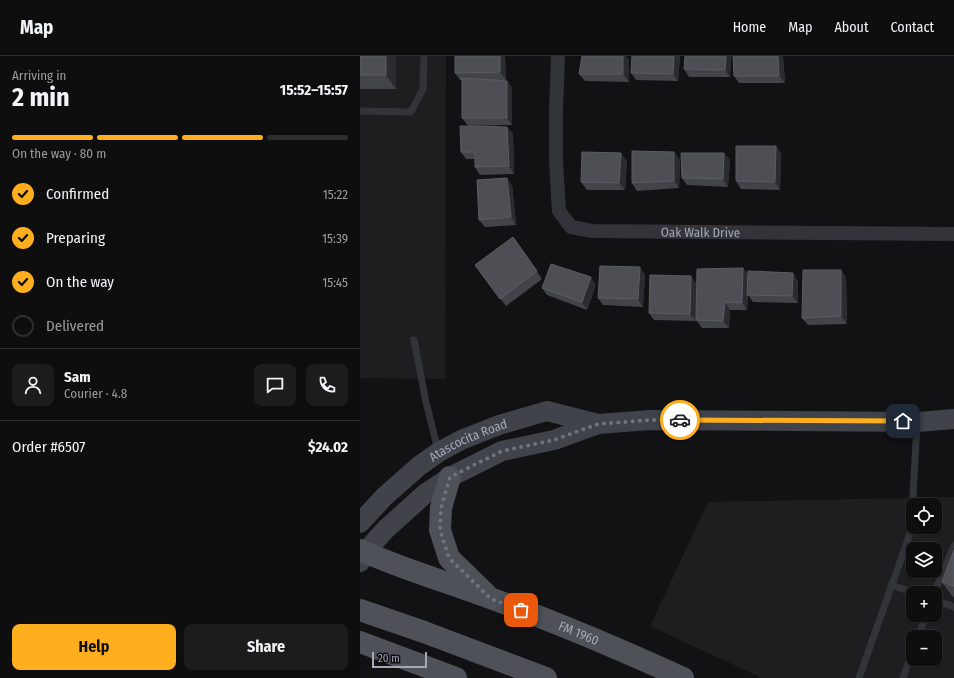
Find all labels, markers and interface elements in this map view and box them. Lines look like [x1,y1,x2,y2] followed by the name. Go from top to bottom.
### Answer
[20,16,53,39] text: Map
[733,19,766,36] text: Home
[788,19,812,36] text: Map
[834,19,869,36] text: About
[891,19,934,36] text: Contact
[12,68,66,83] text: Arriving in
[280,81,348,99] text: 15:52–15:57
[12,82,70,113] text: 2 min
[12,146,106,161] text: On the way · 80 m
[12,183,34,205] icon: check
[46,185,109,203] text: Confirmed
[323,187,348,202] text: 15:22
[661,225,740,240] street label: Oak Walk Drive
[12,227,34,249] icon: check
[46,229,105,247] text: Preparing
[322,231,348,246] text: 15:39
[12,271,34,293] icon: check
[46,273,114,291] text: On the way
[322,275,348,290] text: 15:45
[46,317,104,335] text: Delivered
[12,364,54,406] button: person
[254,364,296,406] button: chat
[306,364,348,406] button: phone
[64,368,91,386] text: Sam
[64,386,127,401] text: Courier · 4.8
[660,400,700,440] courier
[886,404,920,438] pin
[669,409,691,431] icon: car
[892,410,914,432] icon: home
[426,416,509,465] street label: Atascocita Road
[12,438,85,456] text: Order #6507
[308,438,348,456] text: $24.02
[906,498,942,666] map controls
[906,498,942,534] button: locate
[906,542,942,578] button: layers
[906,586,942,622] button: +
[504,593,538,627] pin
[510,599,532,621] icon: bag
[556,618,601,648] street label: FM 1960
[12,624,176,670] button: Help
[184,624,348,670] button: Share
[906,630,942,666] button: −
[372,650,427,669] scale bar
[378,652,400,665] text: 20 m

